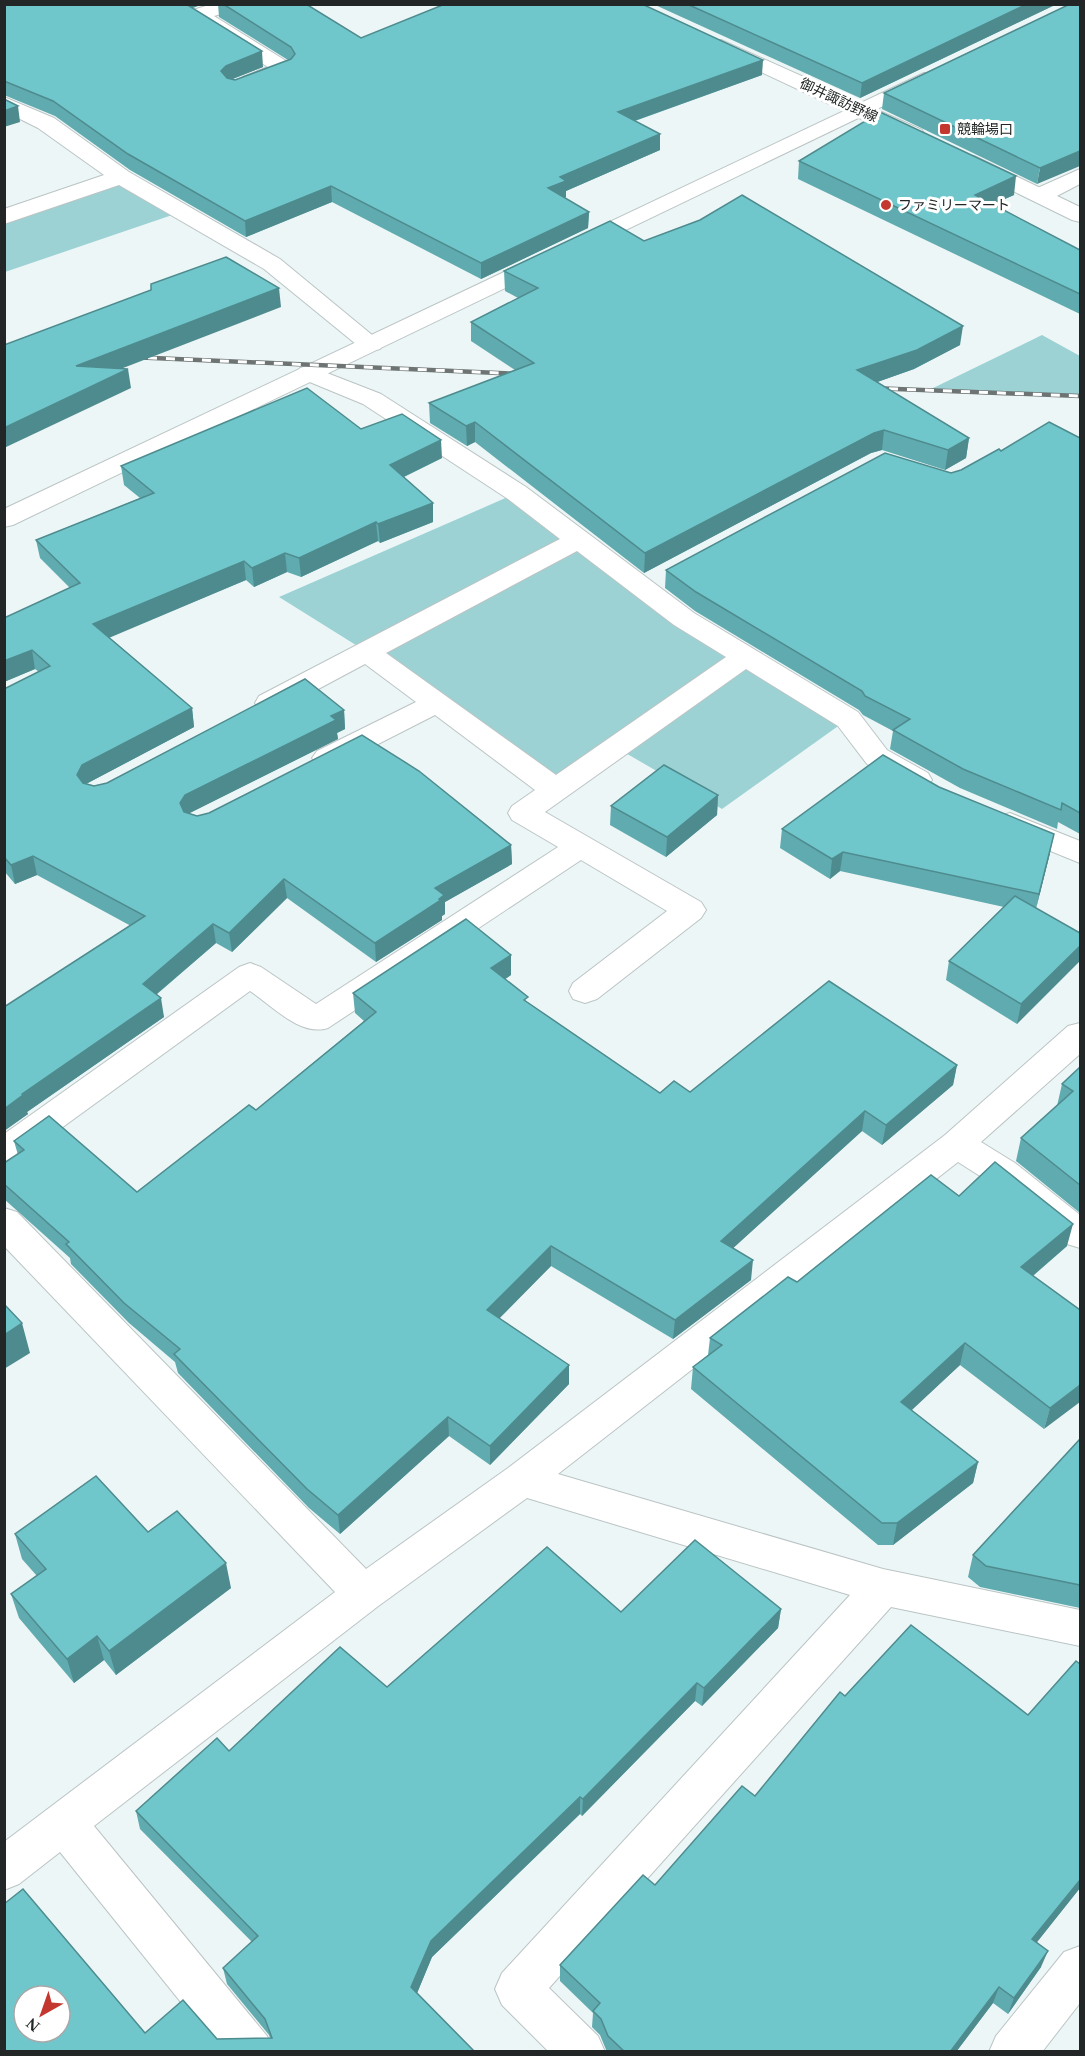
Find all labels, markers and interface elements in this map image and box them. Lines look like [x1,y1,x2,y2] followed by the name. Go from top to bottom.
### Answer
[798,75,880,125] street label: 御井諏訪野線
[957,121,1013,137] place label: 競輪場口
[938,122,952,136] marker: 競輪場口
[879,198,893,212] marker: ファミリーマート
[898,198,1010,213] place label: ファミリーマート
[12,1984,72,2044] north arrow
[22,2015,43,2035] text: N

